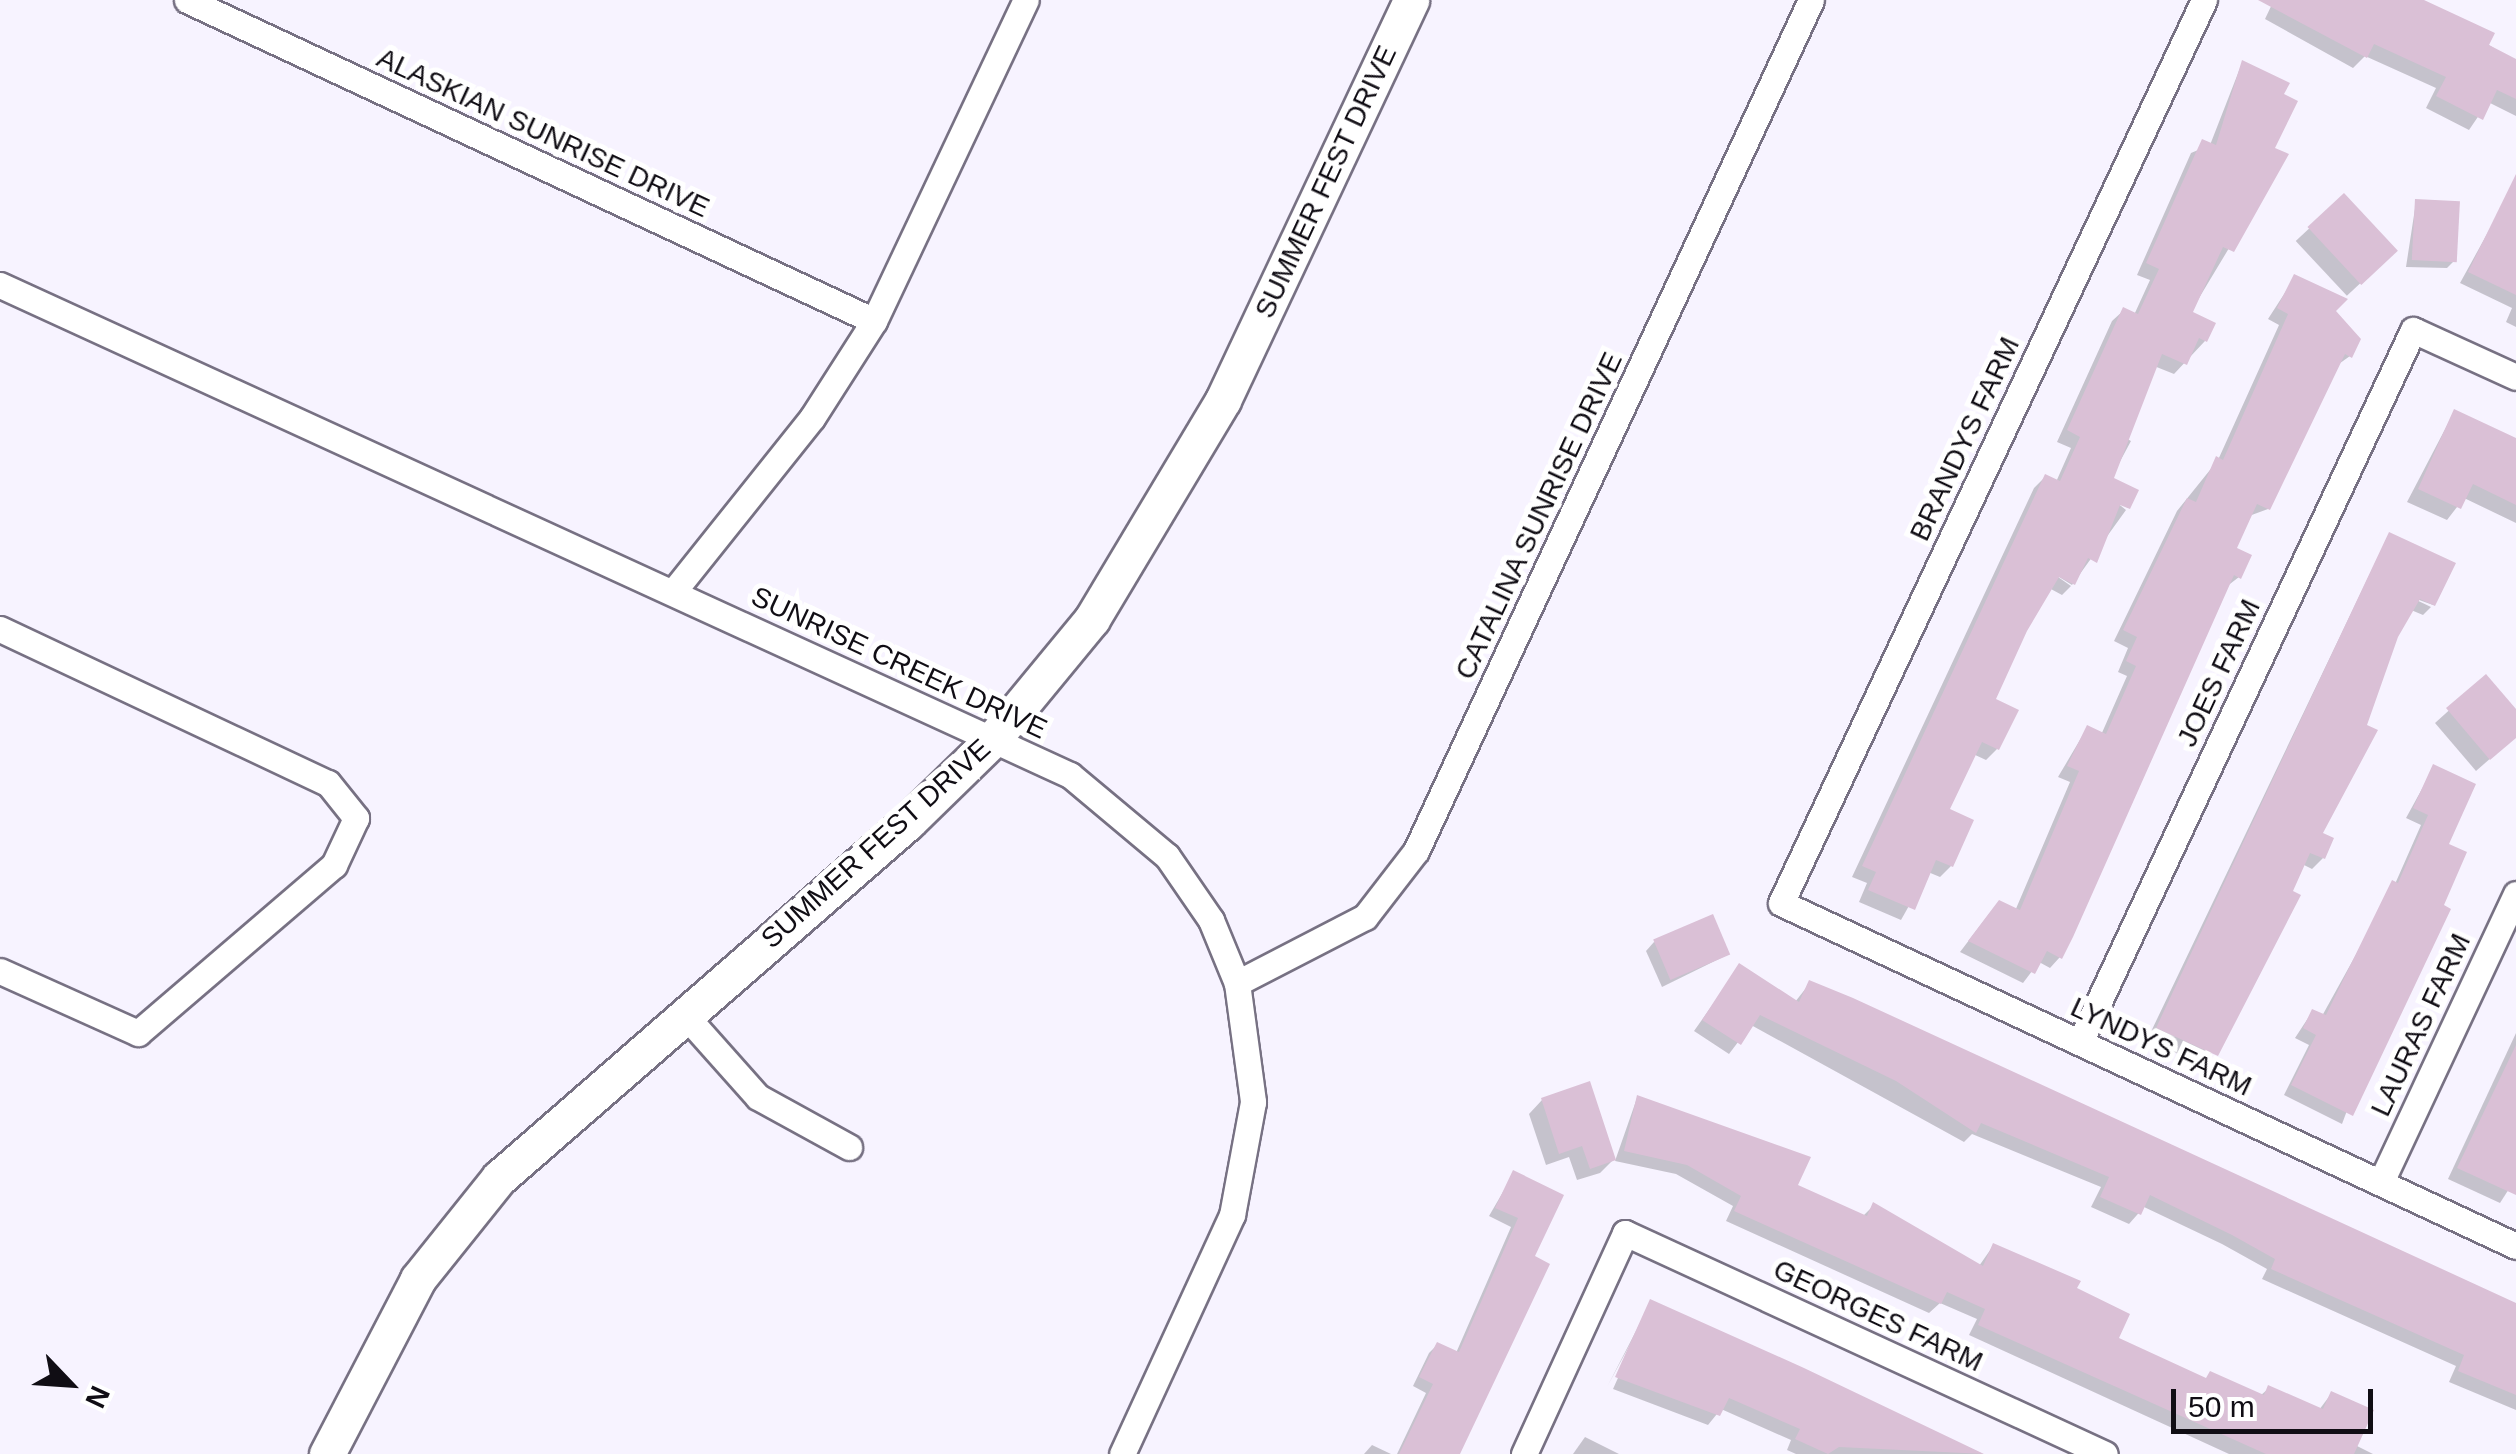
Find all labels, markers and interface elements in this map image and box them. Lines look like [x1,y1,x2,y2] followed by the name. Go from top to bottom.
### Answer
[1248,40,1404,324] street label: SUMMER FEST DRIVE
[372,41,714,225] street label: ALASKIAN SUNRISE DRIVE
[1903,332,2027,546] street label: BRANDYS FARM
[1448,347,1630,685] street label: CATALINA SUNRISE DRIVE
[746,580,1052,746] street label: SUNRISE CREEK DRIVE
[2170,594,2268,752] street label: JOES FARM
[754,732,998,956] street label: SUMMER FEST DRIVE
[2364,928,2478,1122] street label: LAURAS FARM
[2065,990,2257,1104] street label: LYNDYS FARM
[1768,1253,1988,1379] street label: GEORGES FARM
[20,1334,120,1434] north arrow
[2176,1369,2378,1431] scale bar
[79,1381,116,1413] text: N
[2188,1390,2255,1423] text: 50 m

